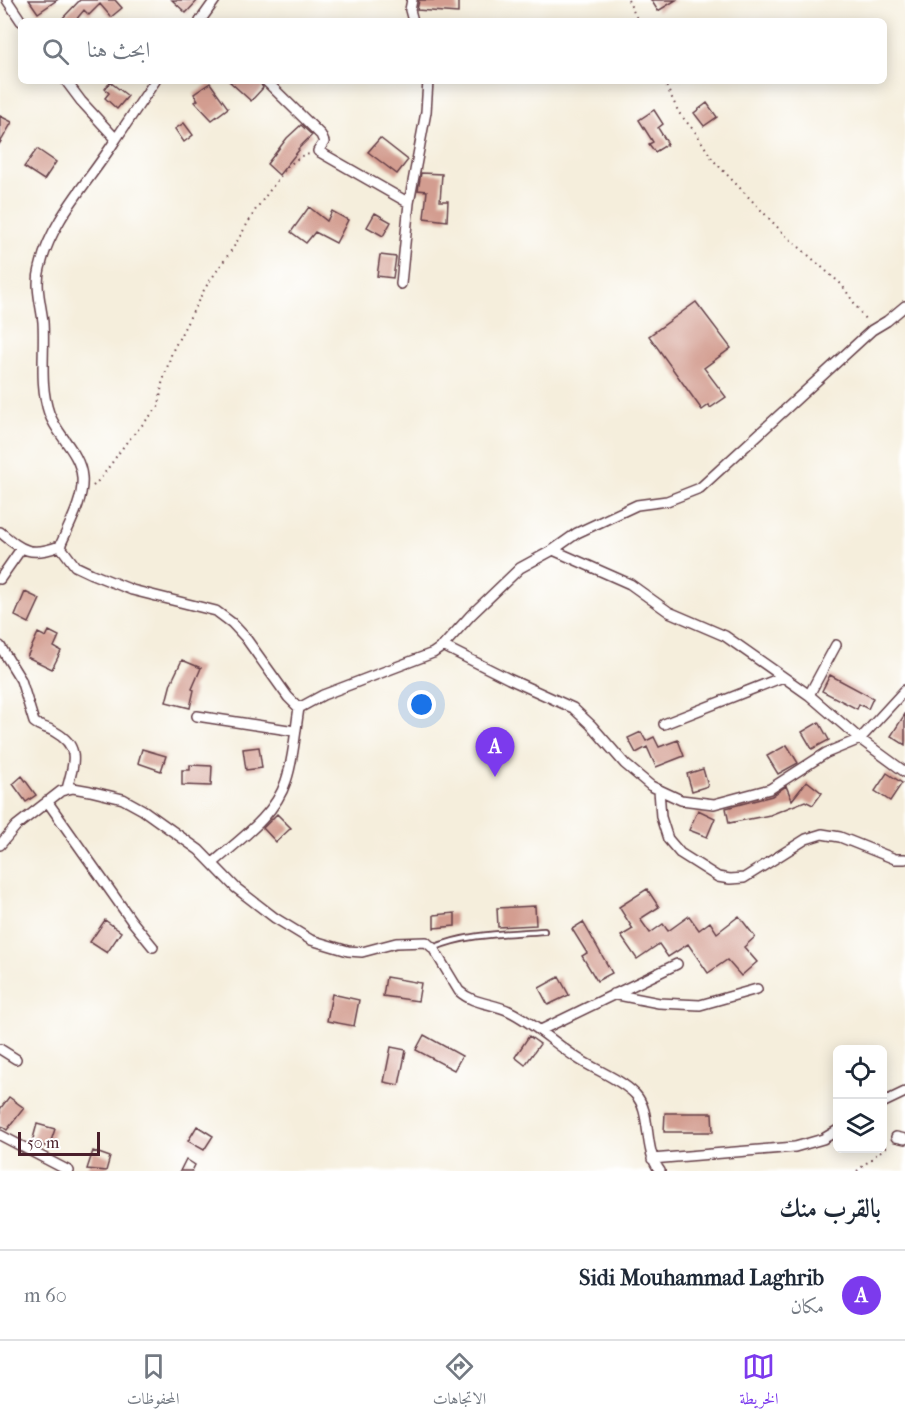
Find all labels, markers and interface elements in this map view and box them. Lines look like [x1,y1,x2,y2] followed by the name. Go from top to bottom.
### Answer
[18,18,887,84] search box
[39,35,72,68] icon: search
[87,37,150,63] text: ابحث هنا
[407,690,436,719] your location
[476,728,514,777] pin: A
[833,1045,887,1153] map controls
[833,1045,887,1099] button: locate
[833,1099,887,1153] button: layers
[18,1129,100,1156] scale bar
[27,1133,59,1152] text: 50 m
[779,1193,881,1224] text: بالقرب منك
[579,1265,824,1291] text: Sidi Mouhammad Laghrib
[24,1284,67,1307] text: 60 m
[855,1284,868,1307] text: A
[790,1295,824,1318] text: مكان
[127,1350,179,1414] tab: المحفوظات
[433,1350,486,1414] tab: الاتجاهات
[739,1350,778,1414] tab: الخريطة

